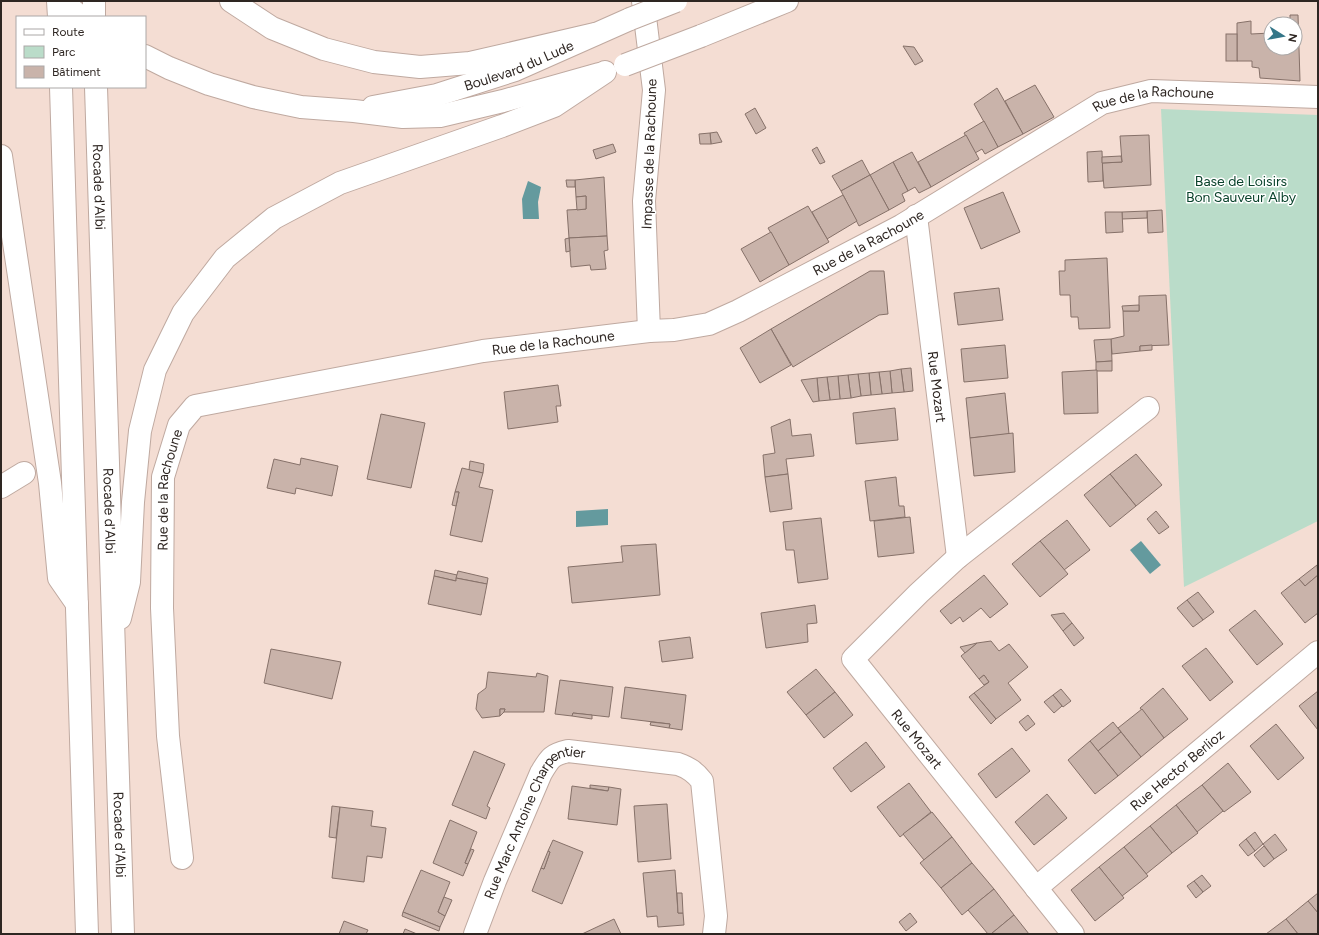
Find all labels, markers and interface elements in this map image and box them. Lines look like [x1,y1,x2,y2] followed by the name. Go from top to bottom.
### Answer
[16,16,146,88] legend
[1263,16,1303,56] north arrow
[52,25,85,39] text: Route
[1285,32,1300,43] text: N
[462,37,577,95] street label: Boulevard du Lude
[52,45,76,59] text: Parc
[52,65,101,79] text: Bâtiment
[638,78,661,230] street label: Impasse de la Rachoune
[1089,83,1214,116] street label: Rue de la Rachoune
[89,144,109,230] street label: Rocade d'Albi
[1186,173,1297,206] park label: Base de Loisirs Bon Sauveur Alby
[810,206,927,280] street label: Rue de la Rachoune
[491,327,616,359] street label: Rue de la Rachoune
[924,350,949,423] street label: Rue Mozart
[154,427,186,551] street label: Rue de la Rachoune
[99,468,119,554] street label: Rocade d'Albi
[887,706,946,773] street label: Rue Mozart
[1127,726,1228,814] street label: Rue Hector Berlioz
[481,743,586,902] street label: Rue Marc Antoine Charpentier
[109,791,129,878] street label: Rocade d'Albi

